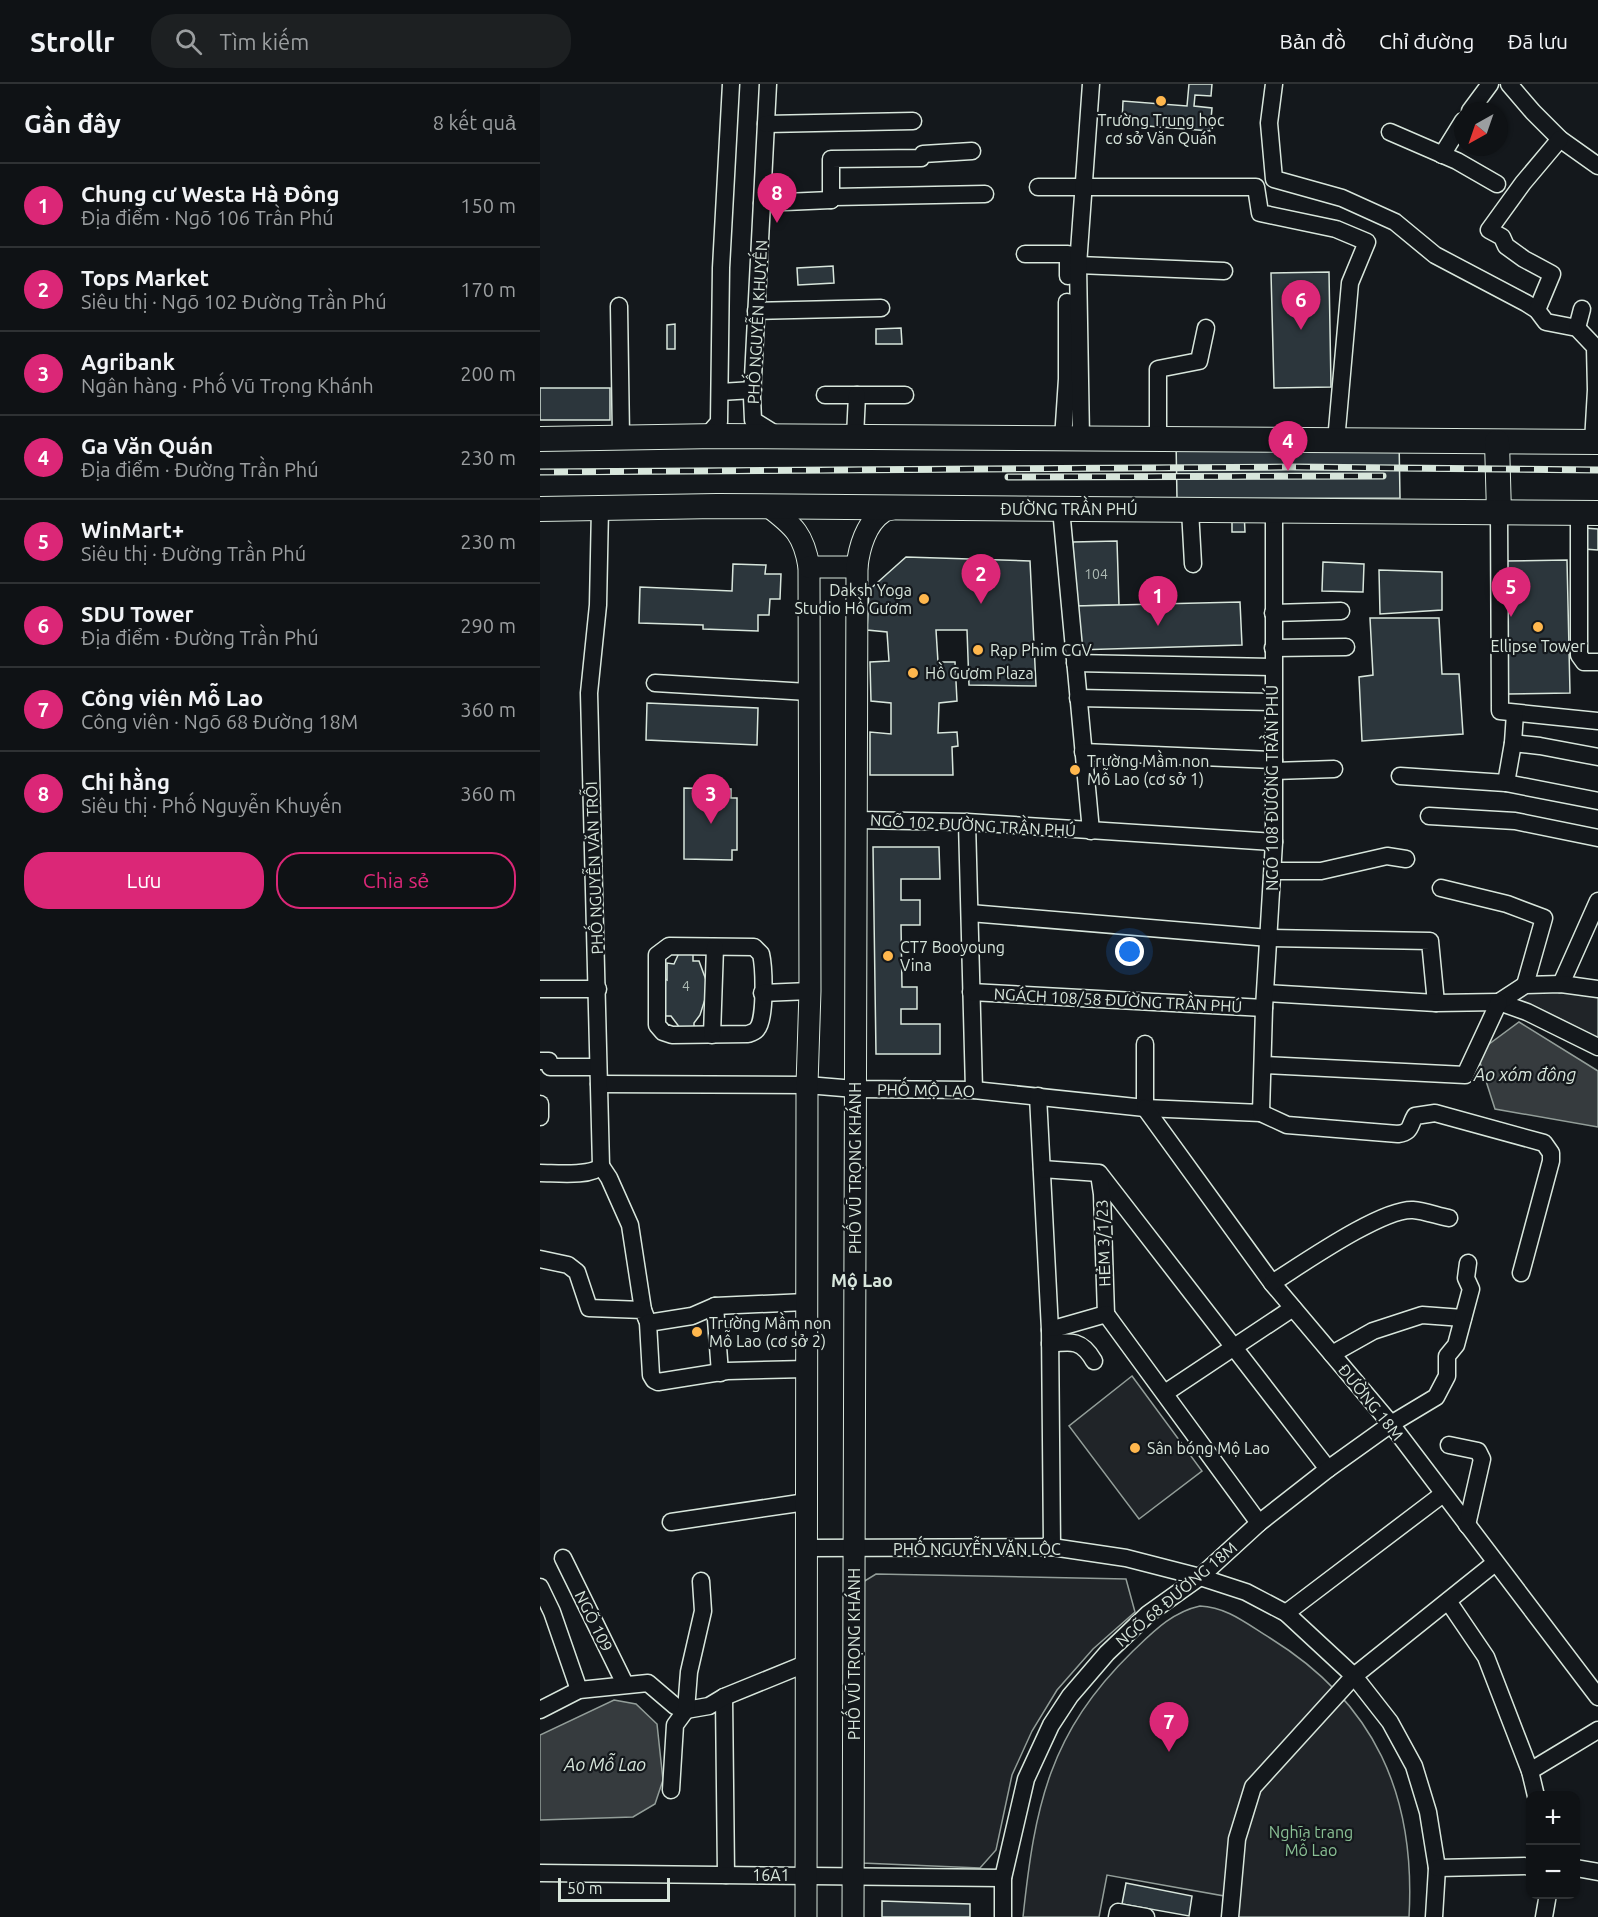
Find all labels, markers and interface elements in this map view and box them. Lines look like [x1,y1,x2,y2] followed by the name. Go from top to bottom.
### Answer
[151,14,571,68] search box
[172,25,205,58] icon: search
[30,26,115,57] text: Strollr
[220,29,309,54] text: Tìm kiếm
[1280,29,1346,53] text: Bản đồ
[1379,29,1474,53] text: Chỉ đường
[1507,29,1568,53] text: Đã lưu
[1154,94,1168,108] marker: Trường Trung học cơ sở Văn Quán
[1454,102,1508,156] north arrow
[24,109,121,138] text: Gần đây
[433,111,516,134] text: 8 kết quả
[1098,111,1225,147] place label: Trường Trung học cơ sở Văn Quán
[758,174,796,223] pin: 8
[81,181,339,206] text: Chung cư Westa Hà Đông
[38,194,49,217] text: 1
[460,194,516,217] text: 150 m
[81,206,334,229] text: Địa điểm · Ngõ 106 Trần Phú
[738,239,770,405] street label: PHỐ NGUYỄN KHUYẾN
[81,265,209,290] text: Tops Market
[38,278,49,301] text: 2
[460,278,516,301] text: 170 m
[1282,280,1320,330] pin: 6
[81,290,387,313] text: Siêu thị · Ngõ 102 Đường Trần Phú
[81,349,175,374] text: Agribank
[38,362,49,385] text: 3
[460,362,516,385] text: 200 m
[81,374,374,397] text: Ngân hàng · Phố Vũ Trọng Khánh
[1268,422,1308,471] pin: 4
[81,433,213,458] text: Ga Văn Quán
[38,446,49,469] text: 4
[460,446,516,469] text: 230 m
[81,458,319,481] text: Địa điểm · Đường Trần Phú
[1000,495,1138,518] street label: ĐƯỜNG TRẦN PHÚ
[81,517,184,542] text: WinMart+
[38,530,49,553] text: 5
[460,530,516,553] text: 230 m
[81,542,306,565] text: Siêu thị · Đường Trần Phú
[962,554,1000,604] pin: 2
[1084,566,1108,582] house number: 104
[1492,568,1530,617] pin: 5
[1138,576,1178,626] pin: 1
[794,581,912,617] place label: Daksh Yoga Studio Hồ Gươm
[917,592,931,606] marker: Daksh Yoga Studio Hồ Gươm
[81,601,194,626] text: SDU Tower
[38,614,49,637] text: 6
[460,614,516,637] text: 290 m
[1531,620,1545,634] marker: Ellipse Tower
[81,626,319,649] text: Địa điểm · Đường Trần Phú
[1491,637,1585,655] place label: Ellipse Tower
[990,641,1092,659] place label: Rạp Phim CGV
[971,643,985,657] marker: Rạp Phim CGV
[925,661,1034,682] place label: Hồ Gươm Plaza
[906,666,920,680] marker: Hồ Gươm Plaza
[81,685,263,710] text: Công viên Mỗ Lao
[1258,685,1281,891] street label: NGÕ 108 ĐƯỜNG TRẦN PHÚ
[38,698,49,721] text: 7
[460,698,516,721] text: 360 m
[81,710,358,733] text: Công viên · Ngõ 68 Đường 18M
[1087,749,1210,789] place label: Trường Mầm non Mỗ Lao (cơ sở 1)
[1068,763,1082,777] marker: Trường Mầm non Mỗ Lao (cơ sở 1)
[81,769,170,794] text: Chị hằng
[692,774,730,824] pin: 3
[577,781,606,955] street label: PHỐ NGUYỄN VĂN TRỖI
[38,782,49,805] text: 8
[460,782,516,805] text: 360 m
[81,794,342,817] text: Siêu thị · Phố Nguyễn Khuyến
[870,805,1077,839] street label: NGÕ 102 ĐƯỜNG TRẦN PHÚ
[24,852,264,909] button: Lưu
[276,852,516,909] button: Chia sẻ
[1115,937,1144,966] your location
[900,938,1005,974] place label: CT7 Booyoung Vina
[881,949,895,963] marker: CT7 Booyoung Vina
[682,978,690,994] house number: 4
[993,979,1243,1015] street label: NGÁCH 108/58 ĐƯỜNG TRẦN PHÚ
[1473,1064,1576,1084] water label: Ao xóm đông
[877,1075,975,1100] street label: PHỐ MỘ LAO
[841,1082,864,1254] street label: PHỐ VŨ TRỌNG KHÁNH
[1092,1199,1114,1287] street label: HẺM 3/1/23
[831,1270,893,1290] district label: Mộ Lao
[709,1311,832,1351] place label: Trường Mầm non Mỗ Lao (cơ sở 2)
[690,1325,704,1339] marker: Trường Mầm non Mỗ Lao (cơ sở 2)
[1335,1359,1409,1444] street label: ĐƯỜNG 18M
[1147,1439,1270,1457] place label: Sân bóng Mộ Lao
[1128,1441,1142,1455] marker: Sân bóng Mộ Lao
[893,1535,1061,1558] street label: PHỐ NGUYỄN VĂN LỘC
[1111,1537,1240,1650] street label: NGÕ 68 ĐƯỜNG 18M
[840,1568,863,1740] street label: PHỐ VŨ TRỌNG KHÁNH
[572,1587,617,1654] street label: NGÕ 109
[1150,1702,1188,1752] pin: 7
[563,1752,646,1774] water label: Ao Mỗ Lao
[1526,1791,1580,1899] map controls
[1526,1791,1580,1845] button: +
[1269,1823,1353,1859] park label: Nghĩa trang Mỗ Lao
[1526,1845,1580,1899] button: −
[752,1866,790,1884] street label: 16A1
[558,1875,670,1902] scale bar
[567,1879,603,1897] text: 50 m

